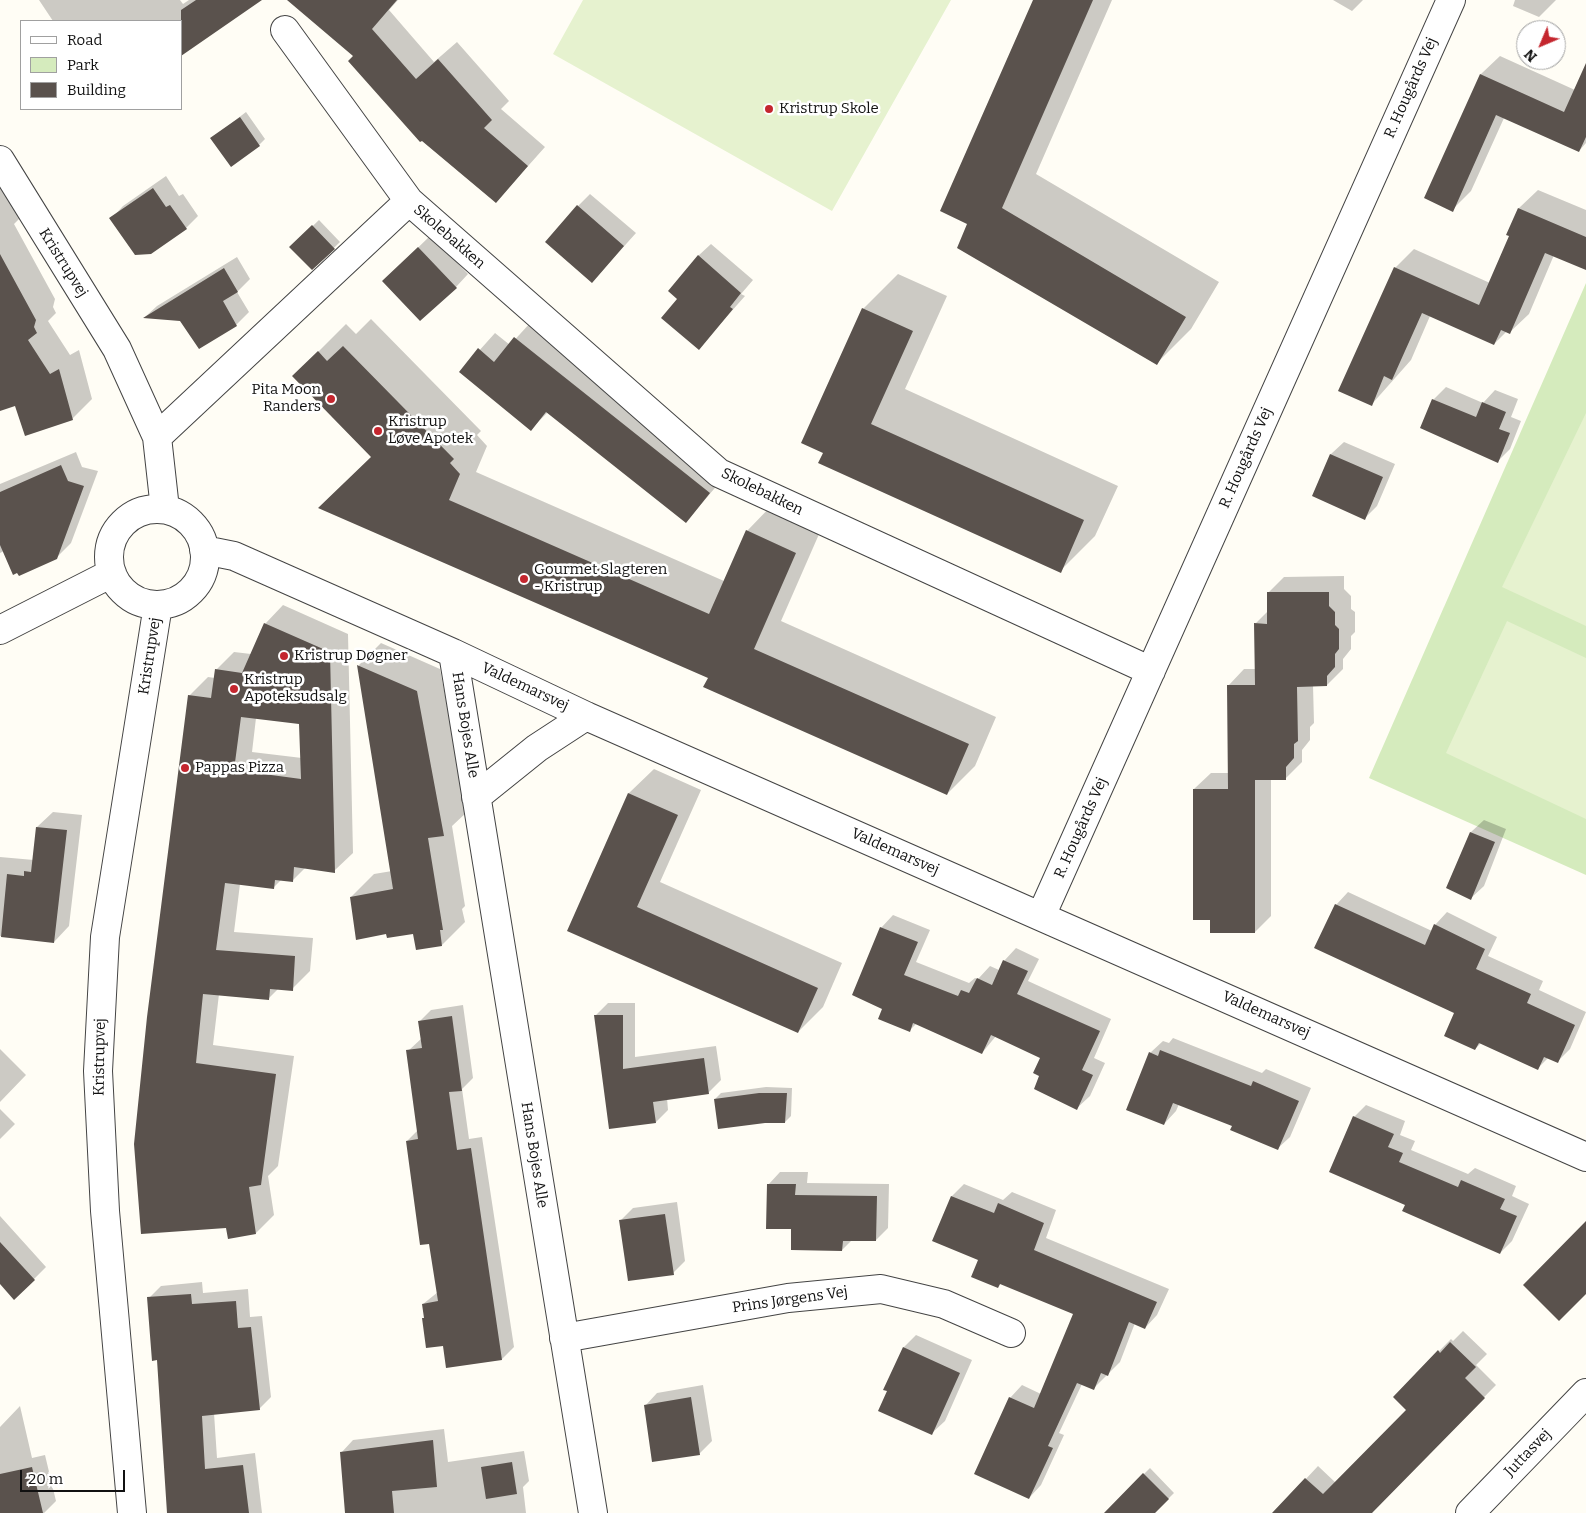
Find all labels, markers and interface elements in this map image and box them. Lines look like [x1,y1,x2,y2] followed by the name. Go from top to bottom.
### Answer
[20,20,182,110] legend
[1516,20,1566,70] north arrow
[67,31,102,49] text: Road
[1381,35,1441,141] street label: R. Hougårds Vej
[1521,45,1541,65] text: N
[67,56,99,74] text: Park
[67,81,126,99] text: Building
[779,100,879,118] place label: Kristrup Skole
[763,103,775,115] marker: Kristrup Skole
[410,201,488,273] street label: Skolebakken
[35,225,91,301] street label: Kristrupvej
[251,381,321,416] place label: Pita Moon Randers
[325,393,337,405] marker: Pita Moon Randers
[1216,405,1276,511] street label: R. Hougårds Vej
[388,413,473,448] place label: Kristrup Løve Apotek
[372,425,384,437] marker: Kristrup Løve Apotek
[718,464,806,520] street label: Skolebakken
[534,561,667,596] place label: Gourmet Slagteren - Kristrup
[518,573,530,585] marker: Gourmet Slagteren - Kristrup
[135,616,165,696] street label: Kristrupvej
[294,647,408,665] place label: Kristrup Døgner
[278,650,290,662] marker: Kristrup Døgner
[478,659,572,715] street label: Valdemarsvej
[244,671,347,706] place label: Kristrup Apoteksudsalg
[448,671,482,779] street label: Hans Bojes Alle
[228,683,240,695] marker: Kristrup Apoteksudsalg
[195,759,284,777] place label: Pappas Pizza
[179,762,191,774] marker: Pappas Pizza
[1051,775,1111,881] street label: R. Hougårds Vej
[848,825,942,879] street label: Valdemarsvej
[1219,988,1313,1042] street label: Valdemarsvej
[90,1018,110,1096] street label: Kristrupvej
[517,1101,551,1209] street label: Hans Bojes Alle
[731,1283,849,1317] street label: Prins Jørgens Vej
[1501,1425,1555,1481] street label: Juttasvej
[22,1460,128,1492] scale bar
[28,1470,63,1488] text: 20 m

